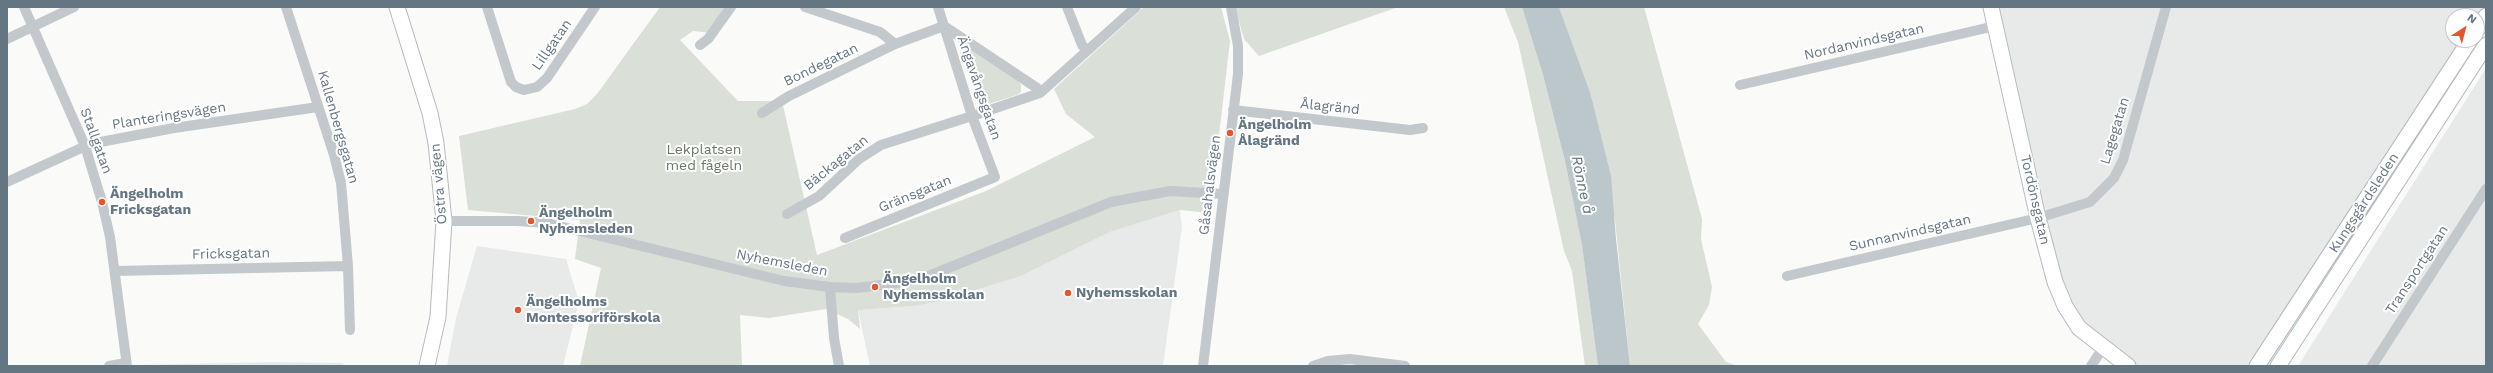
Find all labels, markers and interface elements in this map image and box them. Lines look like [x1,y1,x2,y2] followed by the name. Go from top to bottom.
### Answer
[2445,8,2485,48] north arrow
[2465,11,2479,26] text: N
[528,16,576,74] street label: Lillgatan
[1802,20,1926,64] street label: Nordanvindsgatan
[953,34,1005,142] street label: Ängavångsgatan
[781,40,861,90] street label: Bondegatan
[314,69,362,185] street label: Kallenbergsgatan
[2097,95,2133,167] street label: Lagegatan
[1299,96,1361,118] street label: Ålagränd
[111,99,227,133] street label: Planteringsvägen
[76,106,116,176] street label: Stallgatan
[1238,117,1311,150] place label: Ängelholm Ålagränd
[1225,128,1235,138] marker: Ängelholm Ålagränd
[800,132,872,194] street label: Bäckagatan
[1196,134,1224,236] street label: Gåsahalsvägen
[666,142,742,174] park label: Lekplatsen med fågeln
[427,143,451,225] street label: Östra vägen
[2325,150,2403,256] street label: Kungsgårdsleden
[2017,153,2053,247] street label: Tordönsgatan
[1567,154,1597,216] water label: Rönne å
[876,172,954,216] street label: Gränsgatan
[110,186,191,218] place label: Ängelholm Fricksgatan
[97,197,107,207] marker: Ängelholm Fricksgatan
[539,205,633,238] place label: Ängelholm Nyhemsleden
[1847,211,1973,255] street label: Sunnanvindsgatan
[526,216,536,226] marker: Ängelholm Nyhemsleden
[2382,222,2452,318] street label: Transportgatan
[192,245,270,263] street label: Fricksgatan
[735,246,829,280] street label: Nyhemsleden
[883,271,984,304] place label: Ängelholm Nyhemsskolan
[870,282,880,292] marker: Ängelholm Nyhemsskolan
[1076,285,1177,301] place label: Nyhemsskolan
[1063,288,1073,298] marker: Nyhemsskolan
[526,294,660,326] place label: Ängelholms Montessoriförskola
[513,305,523,315] marker: Ängelholms Montessoriförskola

